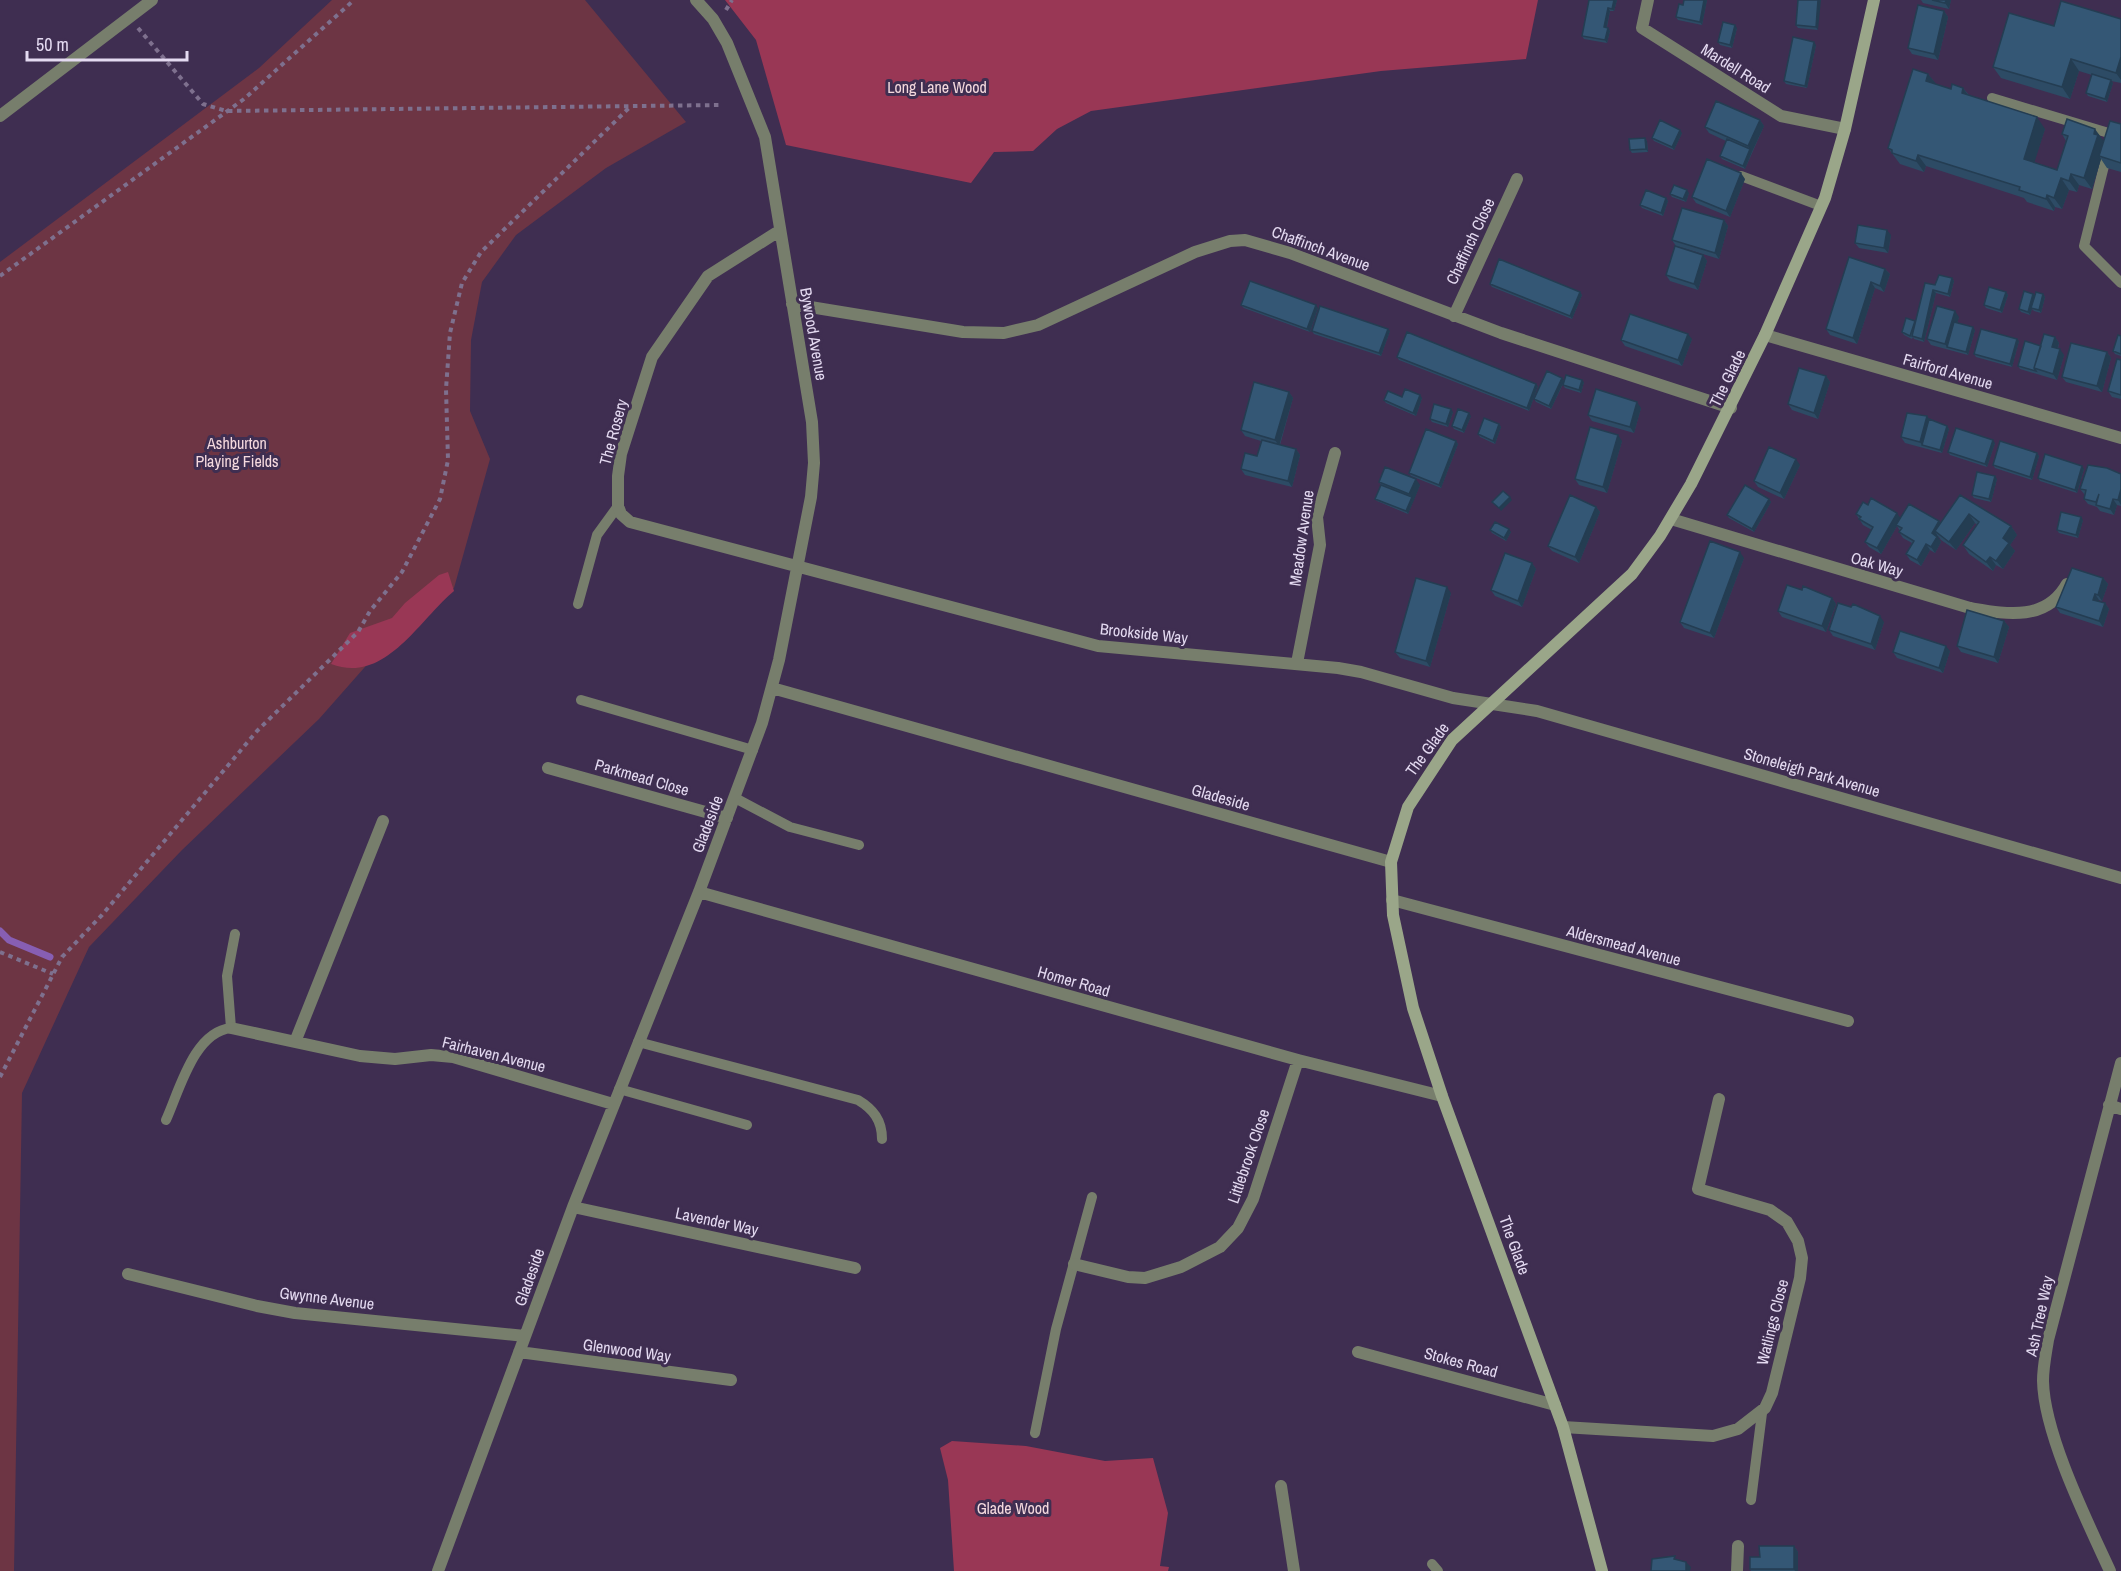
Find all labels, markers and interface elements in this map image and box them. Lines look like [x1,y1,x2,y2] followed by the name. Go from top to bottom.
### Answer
[27,24,188,62] scale bar
[36,32,69,57] text: 50 m
[1697,38,1775,98] street label: Mardell Road
[887,76,987,98] park label: Long Lane Wood
[1440,194,1500,288] street label: Chaffinch Close
[1269,220,1373,276] street label: Chaffinch Avenue
[795,286,833,382] street label: Bywood Avenue
[1704,346,1750,410] street label: The Glade
[1901,348,1995,394] street label: Fairford Avenue
[594,396,633,468] street label: The Rosery
[195,432,279,472] park label: Ashburton Playing Fields
[1283,489,1319,587] street label: Meadow Avenue
[1848,546,1906,582] street label: Oak Way
[1099,617,1190,649] street label: Brookside Way
[1400,718,1454,780] street label: The Glade
[1741,742,1883,802] street label: Stoneleigh Park Avenue
[592,753,692,801] street label: Parkmead Close
[1189,778,1253,816] street label: Gladeside
[686,792,728,856] street label: Gladeside
[1564,919,1683,971] street label: Aldersmead Avenue
[1035,960,1113,1002] street label: Homer Road
[440,1031,548,1077] street label: Fairhaven Avenue
[1222,1106,1274,1206] street label: Littlebrook Close
[674,1201,761,1241] street label: Lavender Way
[1494,1212,1536,1278] street label: The Glade
[508,1245,550,1309] street label: Gladeside
[2020,1273,2058,1359] street label: Ash Tree Way
[1751,1277,1793,1367] street label: Watlings Close
[278,1281,376,1315] street label: Gwynne Avenue
[582,1333,673,1367] street label: Glenwood Way
[1422,1342,1500,1382] street label: Stokes Road
[977,1497,1049,1519] park label: Glade Wood

